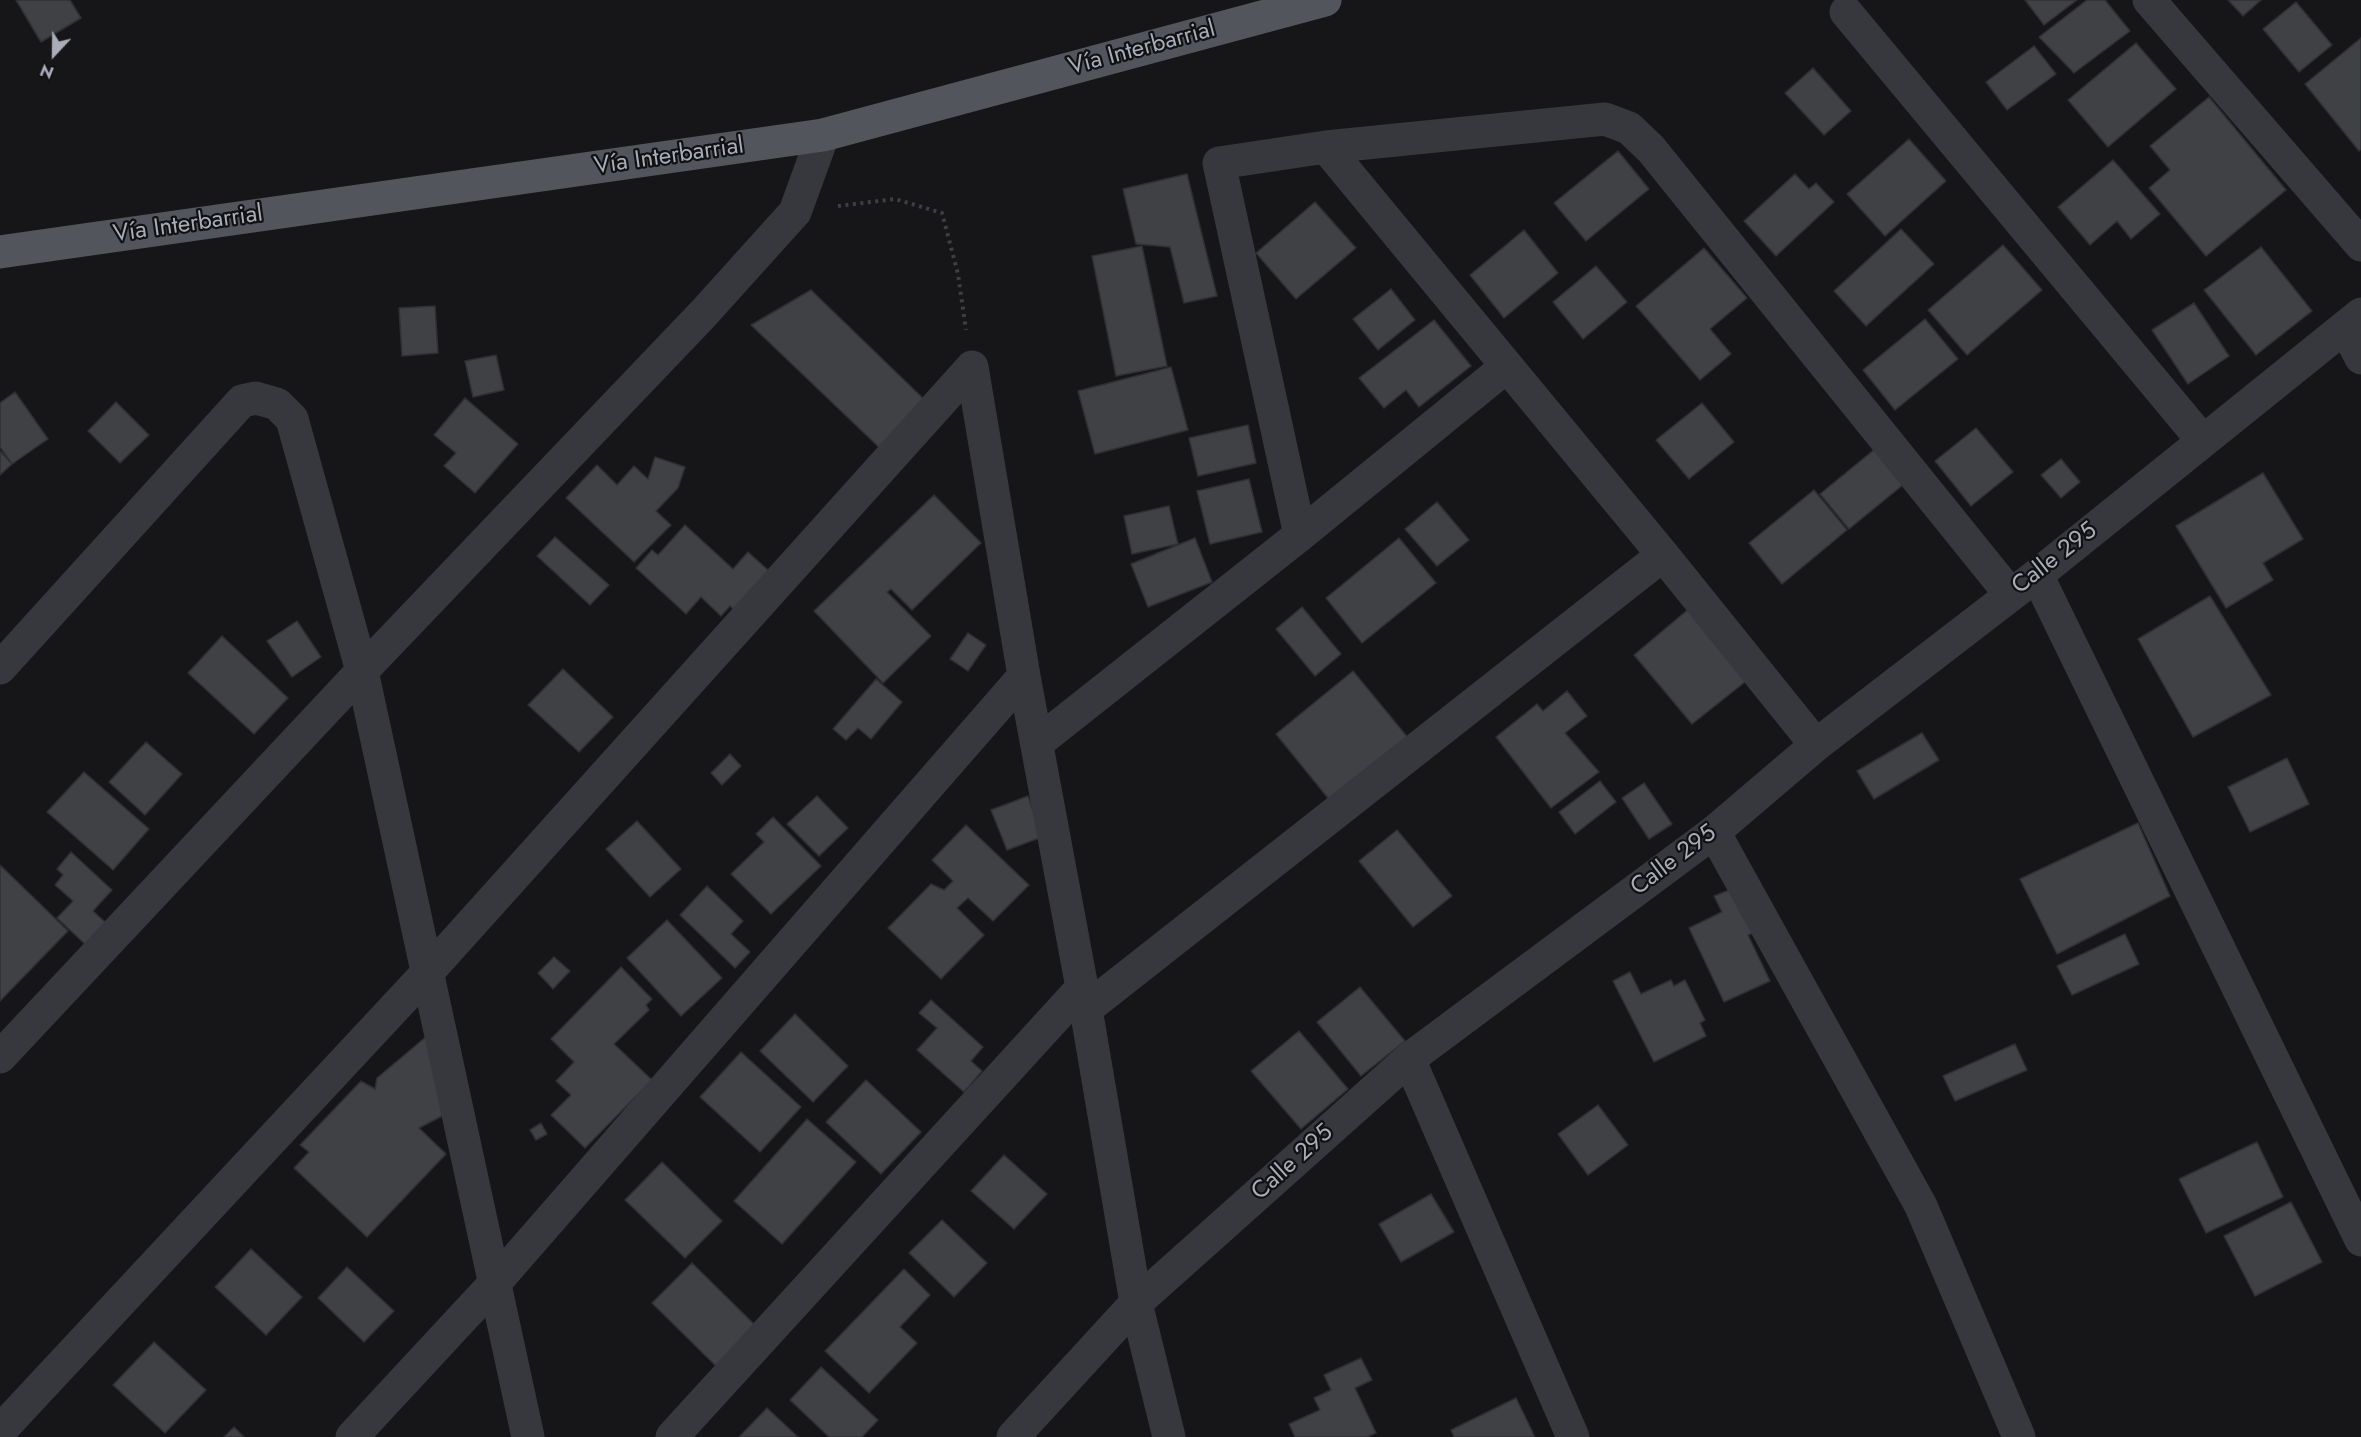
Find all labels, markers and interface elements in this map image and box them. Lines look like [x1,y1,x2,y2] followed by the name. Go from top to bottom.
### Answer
[1066,16,1218,82] street label: Vía Interbarrial
[24,24,84,84] north arrow
[37,58,57,84] text: N
[592,132,746,182] street label: Vía Interbarrial
[111,200,265,250] street label: Vía Interbarrial
[2007,517,2103,601] street label: Calle 295
[1626,820,1722,902] street label: Calle 295
[1246,1119,1340,1207] street label: Calle 295

